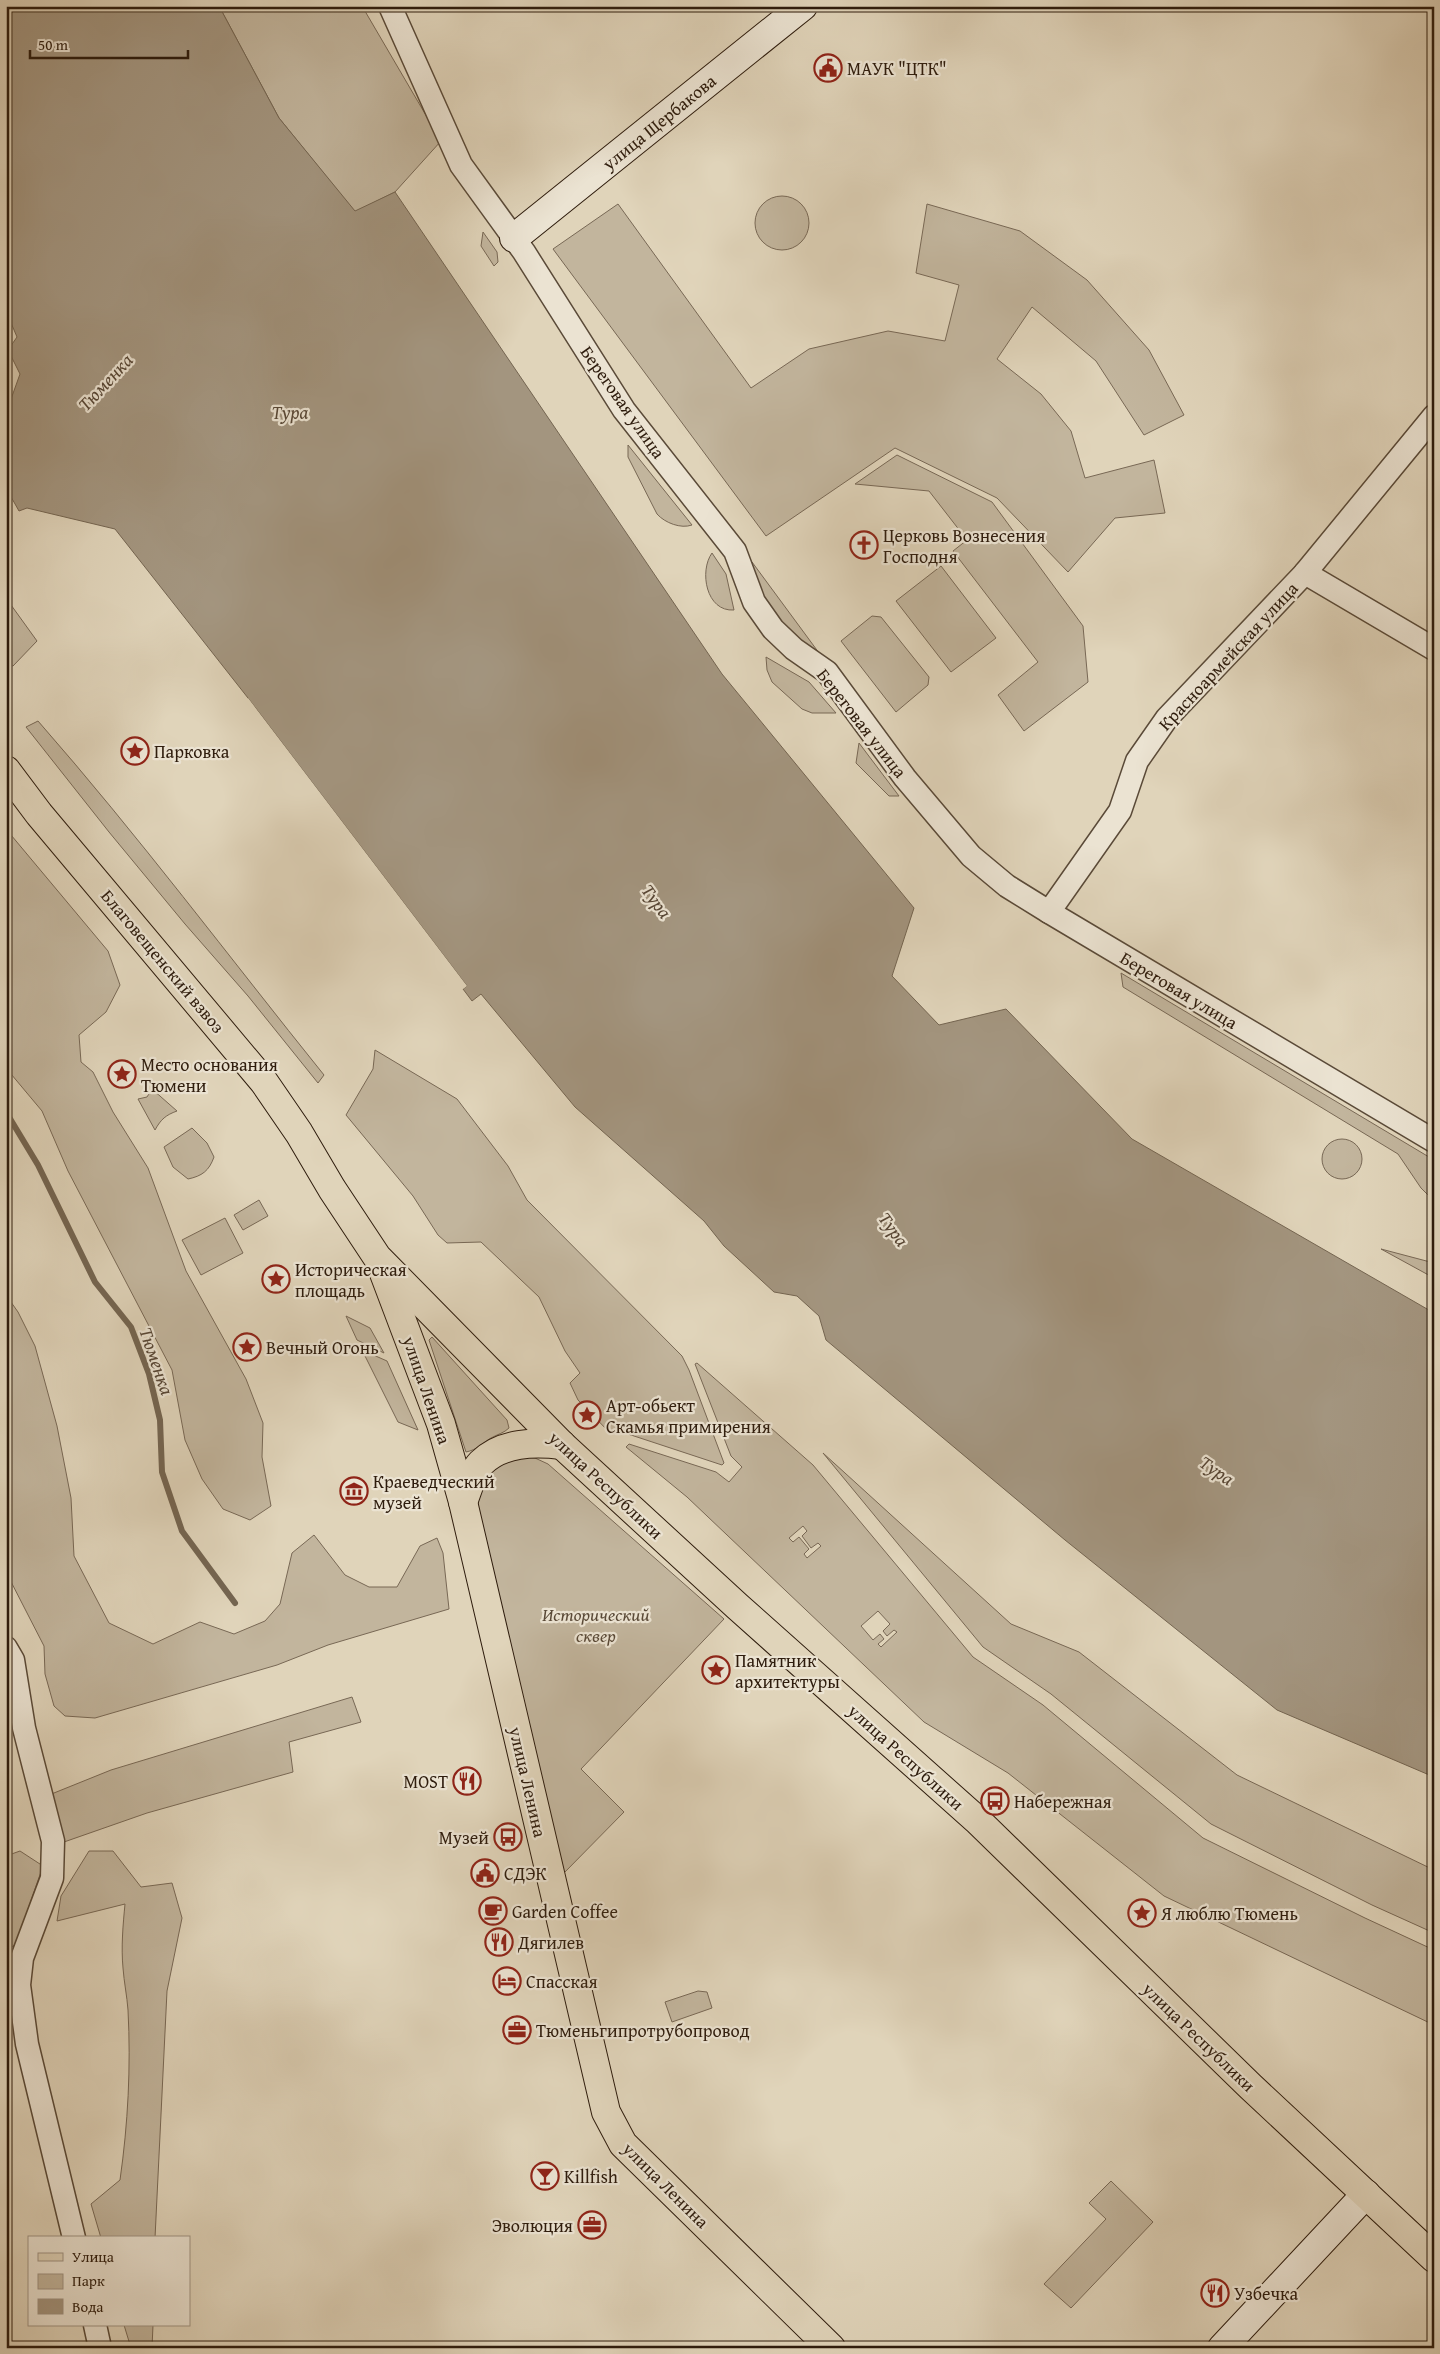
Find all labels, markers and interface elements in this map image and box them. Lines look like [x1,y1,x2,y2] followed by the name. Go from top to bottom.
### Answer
[30,28,188,60] scale bar
[38,34,69,55] text: 50 m
[813,53,843,83] public building icon: МАУК "ЦТК"
[847,55,947,82] place label: МАУК "ЦТК"
[595,67,722,177] street label: улица Щербакова
[574,340,672,464] street label: Береговая улица
[71,347,139,417] water label: Тюменка
[272,398,309,426] water label: Тура
[883,522,1045,570] place label: Церковь Вознесения Господня
[849,530,879,560] church icon: Церковь Вознесения Господня
[1152,575,1305,736] street label: Красноармейская улица
[811,662,914,784] street label: Береговая улица
[120,736,150,766] place icon: Парковка
[154,738,230,765] place label: Парковка
[635,878,679,924] water label: Тура
[95,883,232,1039] street label: Благовещенский взвоз
[1115,944,1243,1036] street label: Береговая улица
[141,1051,278,1099] place label: Место основания Тюмени
[107,1059,137,1089] place icon: Место основания Тюмени
[872,1206,916,1252] water label: Тура
[295,1256,407,1304] place label: Историческая площадь
[261,1264,291,1294] place icon: Историческая площадь
[132,1323,182,1399] water label: Тюменка
[396,1331,458,1448] street label: улица Ленина
[232,1332,262,1362] place icon: Вечный Огонь
[266,1334,379,1361] place label: Вечный Огонь
[606,1392,771,1440] place label: Арт-обьект Скамья примирения
[572,1400,602,1430] place icon: Арт-обьект Скамья примирения
[542,1424,670,1546] street label: улица Республики
[1194,1448,1240,1492] water label: Тура
[373,1468,495,1516] place label: Краеведческий музей
[339,1476,369,1506] museum icon: Краеведческий музей
[542,1601,650,1649] park label: Исторический сквер
[735,1647,840,1695] place label: Памятник архитектуры
[701,1655,731,1685] place icon: Памятник архитектуры
[841,1697,970,1817] street label: улица Республики
[502,1723,554,1840] street label: улица Ленина
[452,1766,482,1796] restaurant icon: MOST
[403,1768,448,1795] place label: MOST
[980,1786,1010,1816] bus stop icon: Набережная
[1014,1788,1112,1815] place label: Набережная
[493,1822,523,1852] bus stop icon: Музей
[439,1824,489,1851] place label: Музей
[470,1858,500,1888] public building icon: СДЭК
[504,1860,547,1887] place label: СДЭК
[478,1896,508,1926] cafe icon: Garden Coffee
[512,1898,618,1925] place label: Garden Coffee
[1127,1898,1157,1928] place icon: Я люблю Тюмень
[1160,1900,1298,1927] place label: Я люблю Тюмень
[484,1927,514,1957] restaurant icon: Дягилев
[517,1929,584,1956] place label: Дягилев
[492,1966,522,1996] hotel icon: Спасская
[526,1968,598,1995] place label: Спасская
[1136,1975,1262,2098] street label: улица Республики
[502,2015,532,2045] office icon: Тюменьгипротрубопровод
[536,2017,750,2044] place label: Тюменьгипротрубопровод
[616,2135,716,2235] street label: улица Ленина
[530,2161,560,2191] bar icon: Killfish
[564,2163,618,2190] place label: Killfish
[577,2210,607,2240] office icon: Эволюция
[492,2212,573,2239] place label: Эволюция
[28,2236,190,2326] legend
[72,2246,115,2267] text: Улица
[72,2270,105,2291] text: Парк
[1200,2278,1230,2308] restaurant icon: Узбечка
[1234,2280,1299,2307] place label: Узбечка
[72,2296,104,2317] text: Вода

